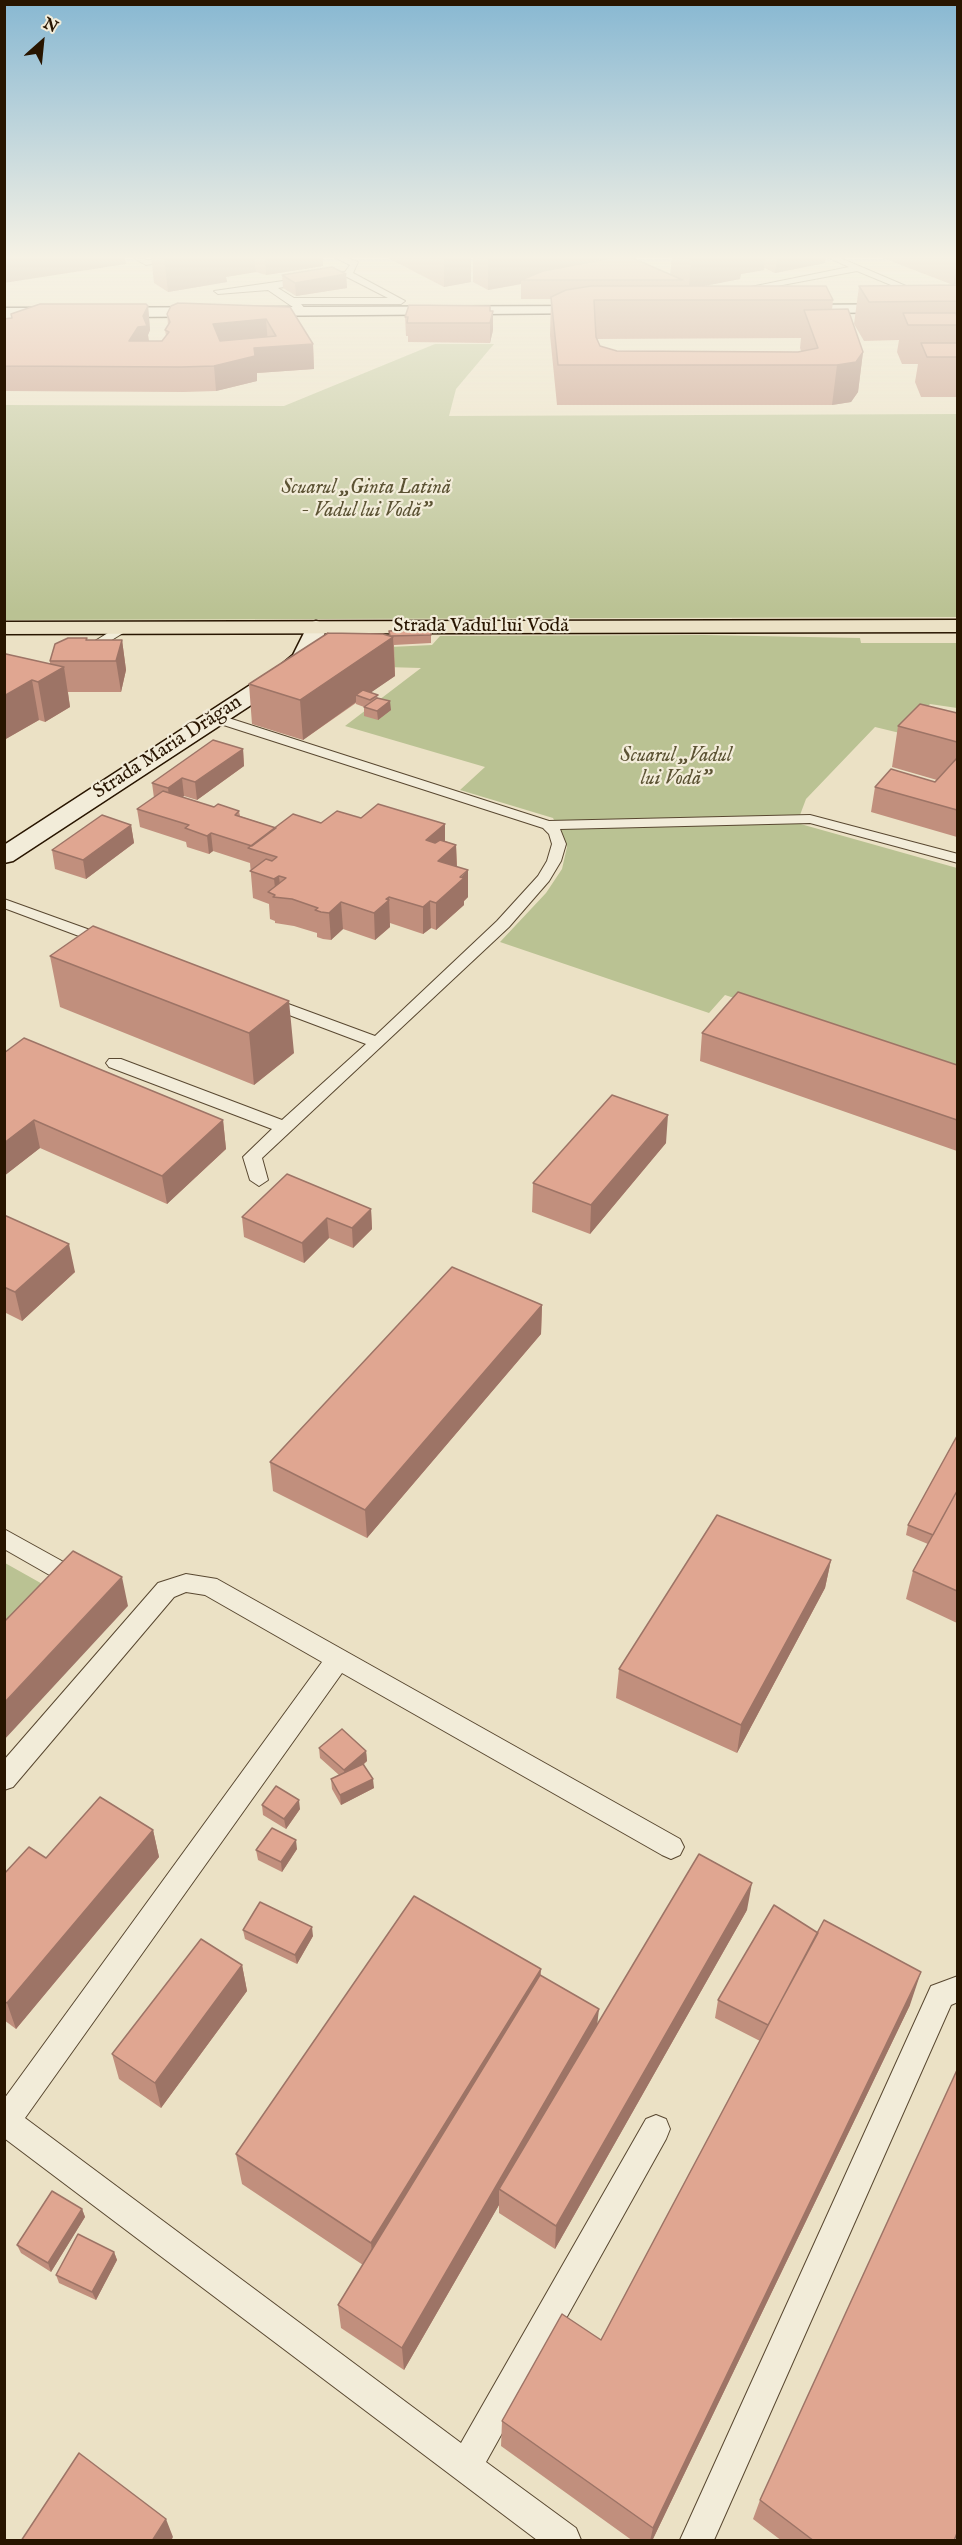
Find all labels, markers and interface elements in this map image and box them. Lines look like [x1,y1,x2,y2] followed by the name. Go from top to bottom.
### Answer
[12,12,72,72] north arrow
[39,14,61,38] text: N
[281,477,451,524] park label: Scuarul „Ginta Latină - Vadul lui Vodă”
[393,615,569,639] street label: Strada Vadul lui Vodă
[89,691,247,805] street label: Strada Maria Drăgan
[620,745,732,792] park label: Scuarul „Vadul lui Vodă”

